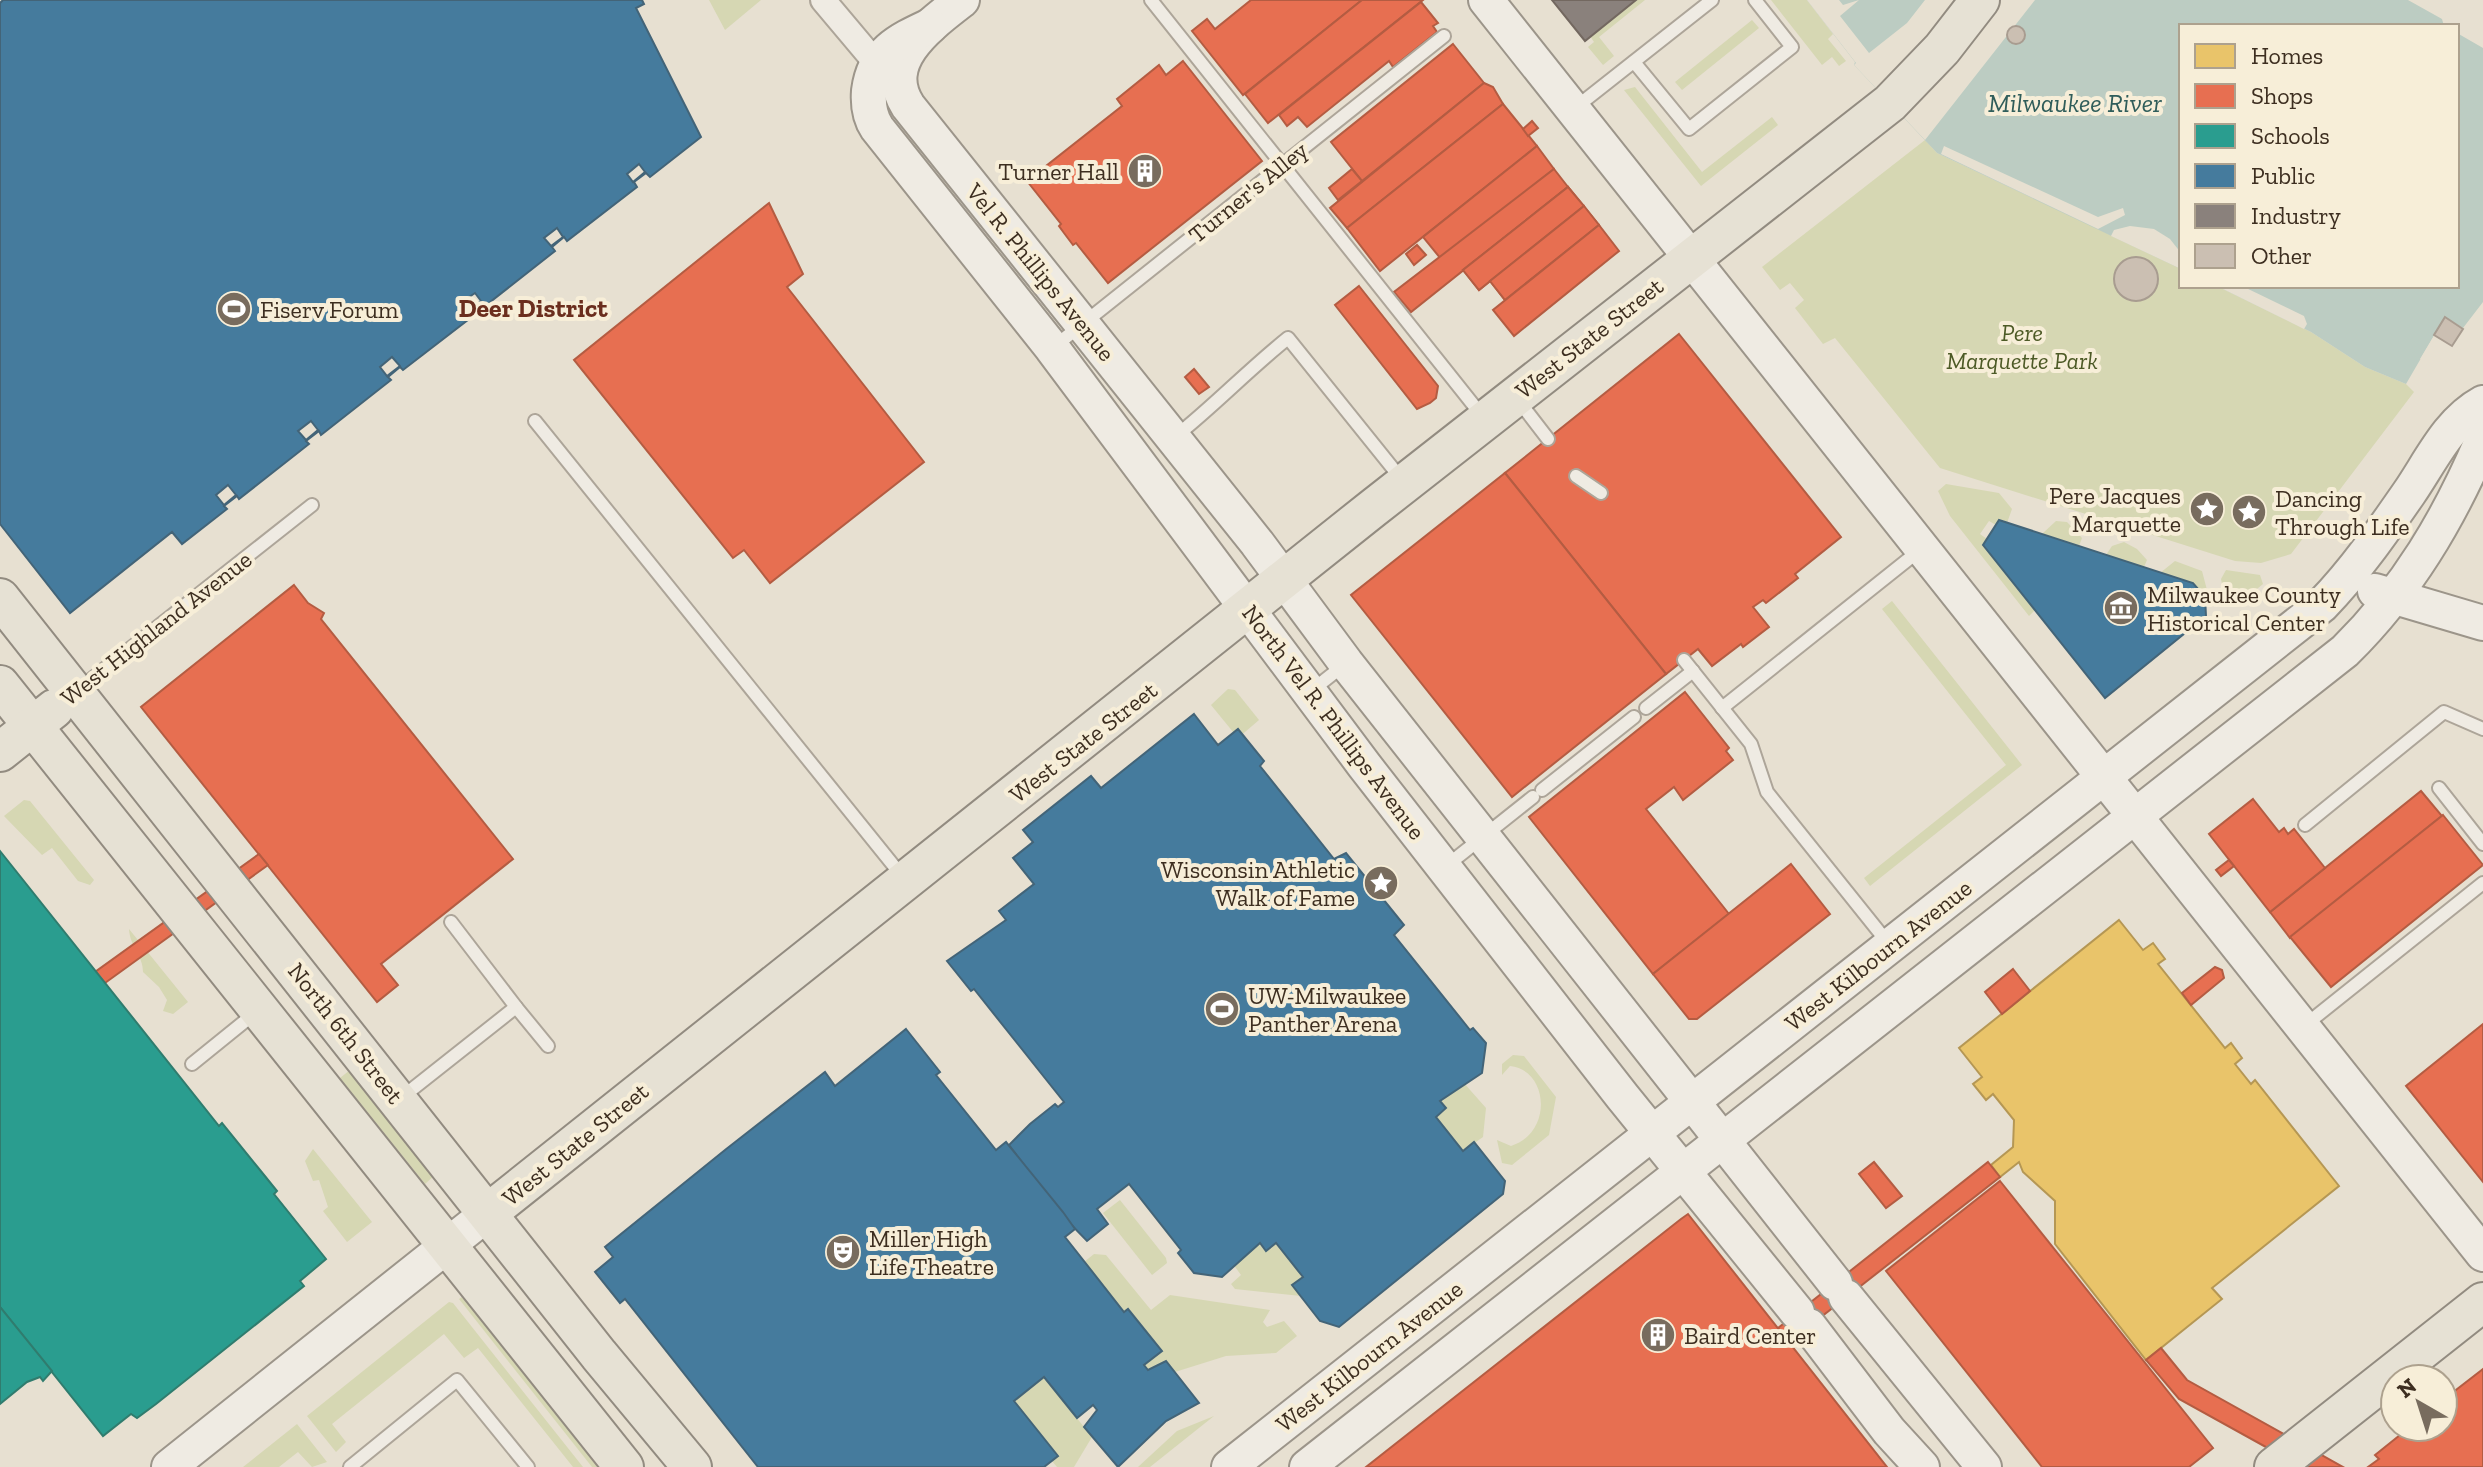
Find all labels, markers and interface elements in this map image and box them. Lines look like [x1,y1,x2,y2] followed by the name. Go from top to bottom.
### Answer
[2179,24,2459,288] legend
[2251,41,2323,70] text: Homes
[2251,81,2313,110] text: Shops
[1988,87,2162,119] water label: Milwaukee River
[2251,121,2330,150] text: Schools
[1183,135,1314,249] street label: Turner's Alley
[1126,152,1164,190] building icon: Turner Hall
[998,157,1119,186] place label: Turner Hall
[2251,161,2315,190] text: Public
[960,176,1122,367] street label: Vel R. Phillips Avenue
[2251,201,2342,230] text: Industry
[2251,241,2312,270] text: Other
[1509,271,1669,405] street label: West State Street
[215,290,253,328] sports icon: Fiserv Forum
[458,292,608,324] district label: Deer District
[260,295,399,324] place label: Fiserv Forum
[1946,318,2098,375] park label: Pere Marquette Park
[2049,481,2181,538] place label: Pere Jacques Marquette
[2275,484,2410,541] place label: Dancing Through Life
[2188,490,2226,528] place icon: Pere Jacques Marquette
[2230,493,2268,531] place icon: Dancing Through Life
[55,544,257,712] street label: West Highland Avenue
[2147,580,2341,637] place label: Milwaukee County Historical Center
[2102,589,2140,627] museum icon: Milwaukee County Historical Center
[1236,599,1432,845] street label: North Vel R. Phillips Avenue
[1003,675,1163,809] street label: West State Street
[1161,855,1355,912] place label: Wisconsin Athletic Walk of Fame
[1362,864,1400,902] place icon: Wisconsin Athletic Walk of Fame
[1779,873,1977,1037] street label: West Kilbourn Avenue
[282,957,410,1109] street label: North 6th Street
[1248,981,1406,1038] place label: UW-Milwaukee Panther Arena
[1203,990,1241,1028] sports icon: UW-Milwaukee Panther Arena
[496,1076,654,1212] street label: West State Street
[869,1224,994,1281] place label: Miller High Life Theatre
[824,1233,862,1271] theatre icon: Miller High Life Theatre
[1270,1274,1468,1438] street label: West Kilbourn Avenue
[1639,1316,1677,1354] building icon: Baird Center
[1684,1321,1816,1350] place label: Baird Center
[2379,1363,2459,1443] north arrow
[2392,1372,2422,1404] text: N

